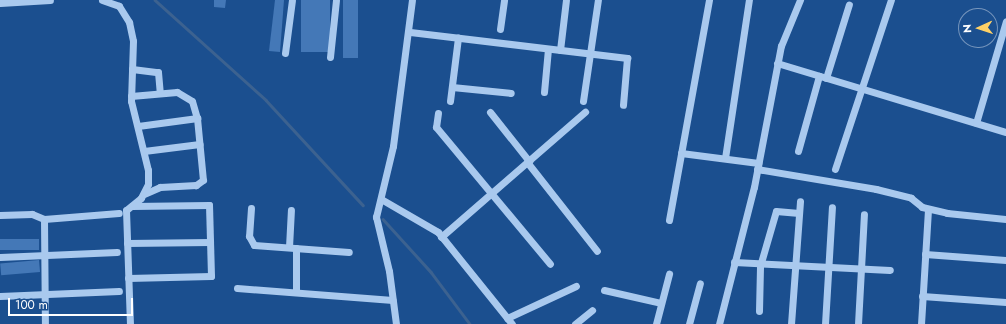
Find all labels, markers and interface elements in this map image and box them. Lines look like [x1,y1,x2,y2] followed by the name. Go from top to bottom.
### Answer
[958,8,998,48] north arrow
[959,24,975,33] text: N
[10,290,135,316] scale bar
[15,296,48,314] text: 100 m

